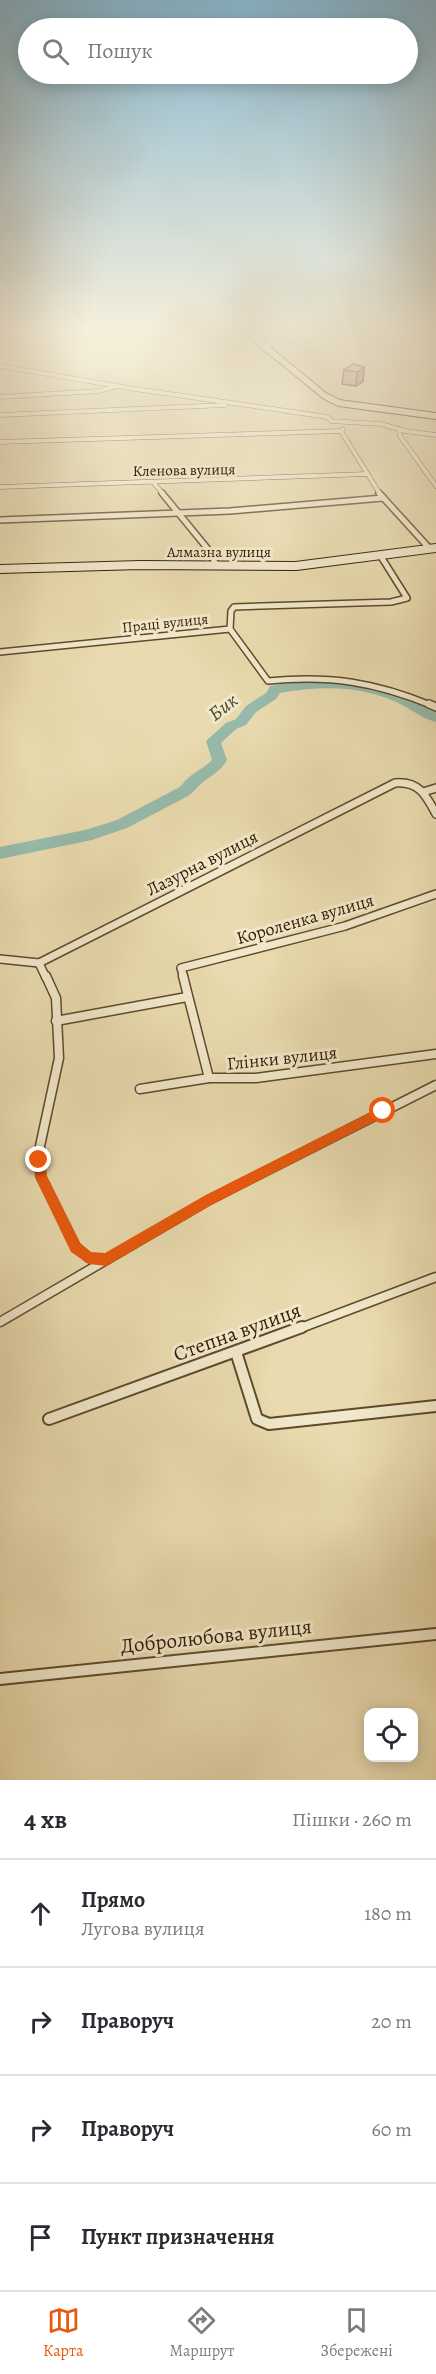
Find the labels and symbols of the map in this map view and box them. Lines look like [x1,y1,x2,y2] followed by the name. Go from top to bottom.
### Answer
[132,459,236,481] street label: Кленова вулиця
[166,542,271,562] street label: Алмазна вулиця
[121,609,209,637] street label: Праці вулиця
[203,687,243,727] water label: Бик
[142,825,262,901] street label: Лазурна вулиця
[233,888,377,950] street label: Короленка вулиця
[226,1040,338,1076] street label: Глінки вулиця
[369,1097,395,1123] route start
[25,1146,51,1172] route end
[169,1296,305,1368] street label: Степна вулиця
[119,1612,313,1660] street label: Добролюбова вулиця

